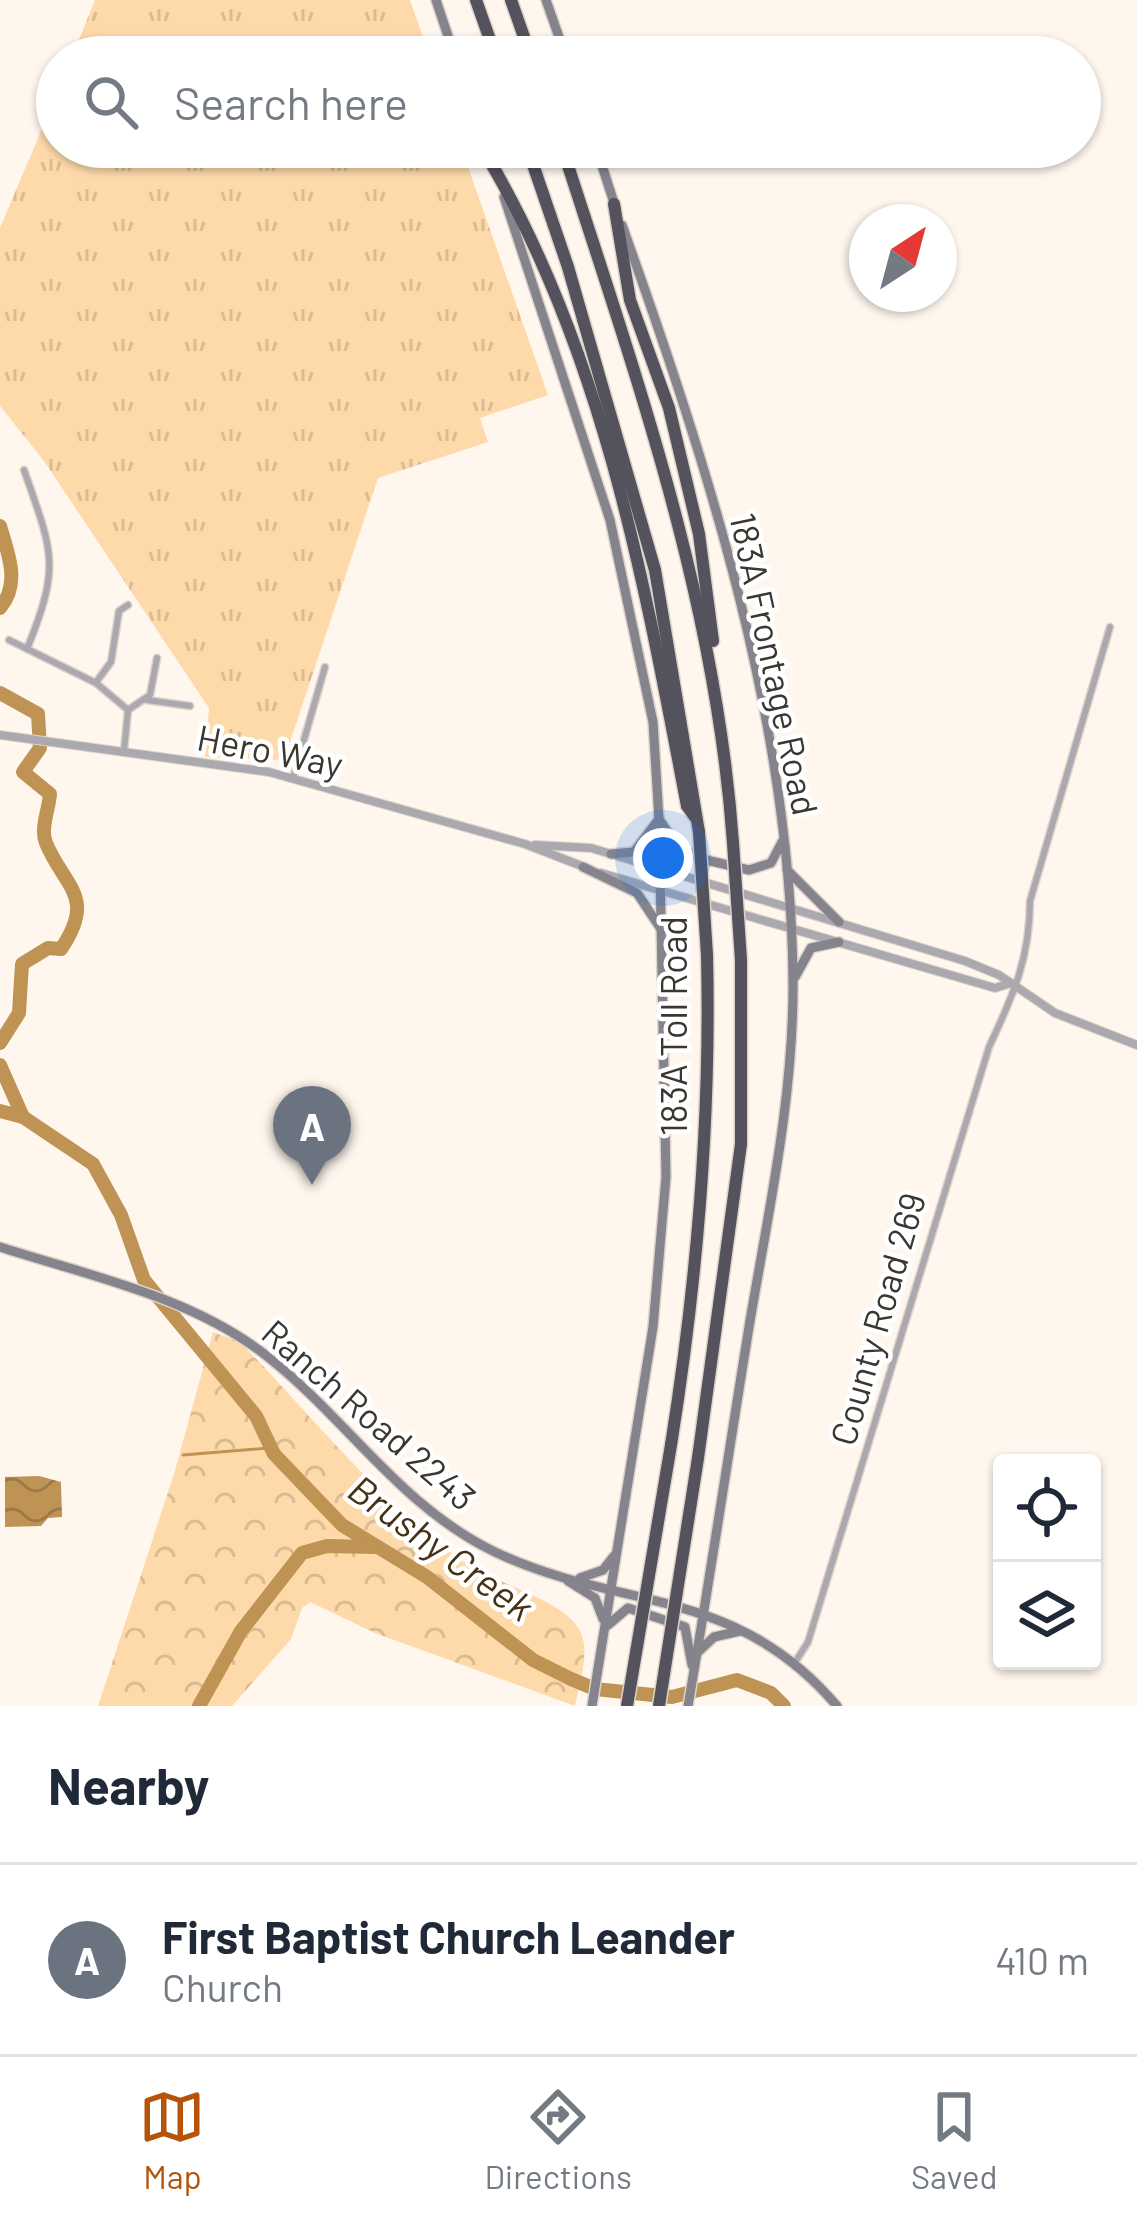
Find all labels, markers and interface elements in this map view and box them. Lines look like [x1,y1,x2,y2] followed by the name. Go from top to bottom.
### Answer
[36,36,1101,168] search box
[78,69,144,135] icon: search
[174,75,408,129] text: Search here
[849,204,957,312] north arrow
[722,509,828,819] street label: 183A Frontage Road
[194,714,347,785] street label: Hero Way
[633,828,693,888] your location
[651,916,694,1136] street label: 183A Toll Road
[273,1086,351,1185] pin: A
[820,1187,933,1450] street label: County Road 269
[254,1310,485,1518] street label: Ranch Road 2243
[993,1454,1101,1670] map controls
[993,1454,1101,1562] button: locate
[340,1464,543,1630] water label: Brushy Creek
[993,1562,1101,1670] button: layers
[48,1754,209,1815] text: Nearby
[162,1909,735,1963] text: First Baptist Church Leander
[74,1936,100,1983] text: A
[995,1936,1089,1983] text: 410 m
[162,1963,283,2010] text: Church
[139,2084,205,2196] tab: Map
[484,2084,632,2196] tab: Directions
[911,2084,998,2196] tab: Saved

